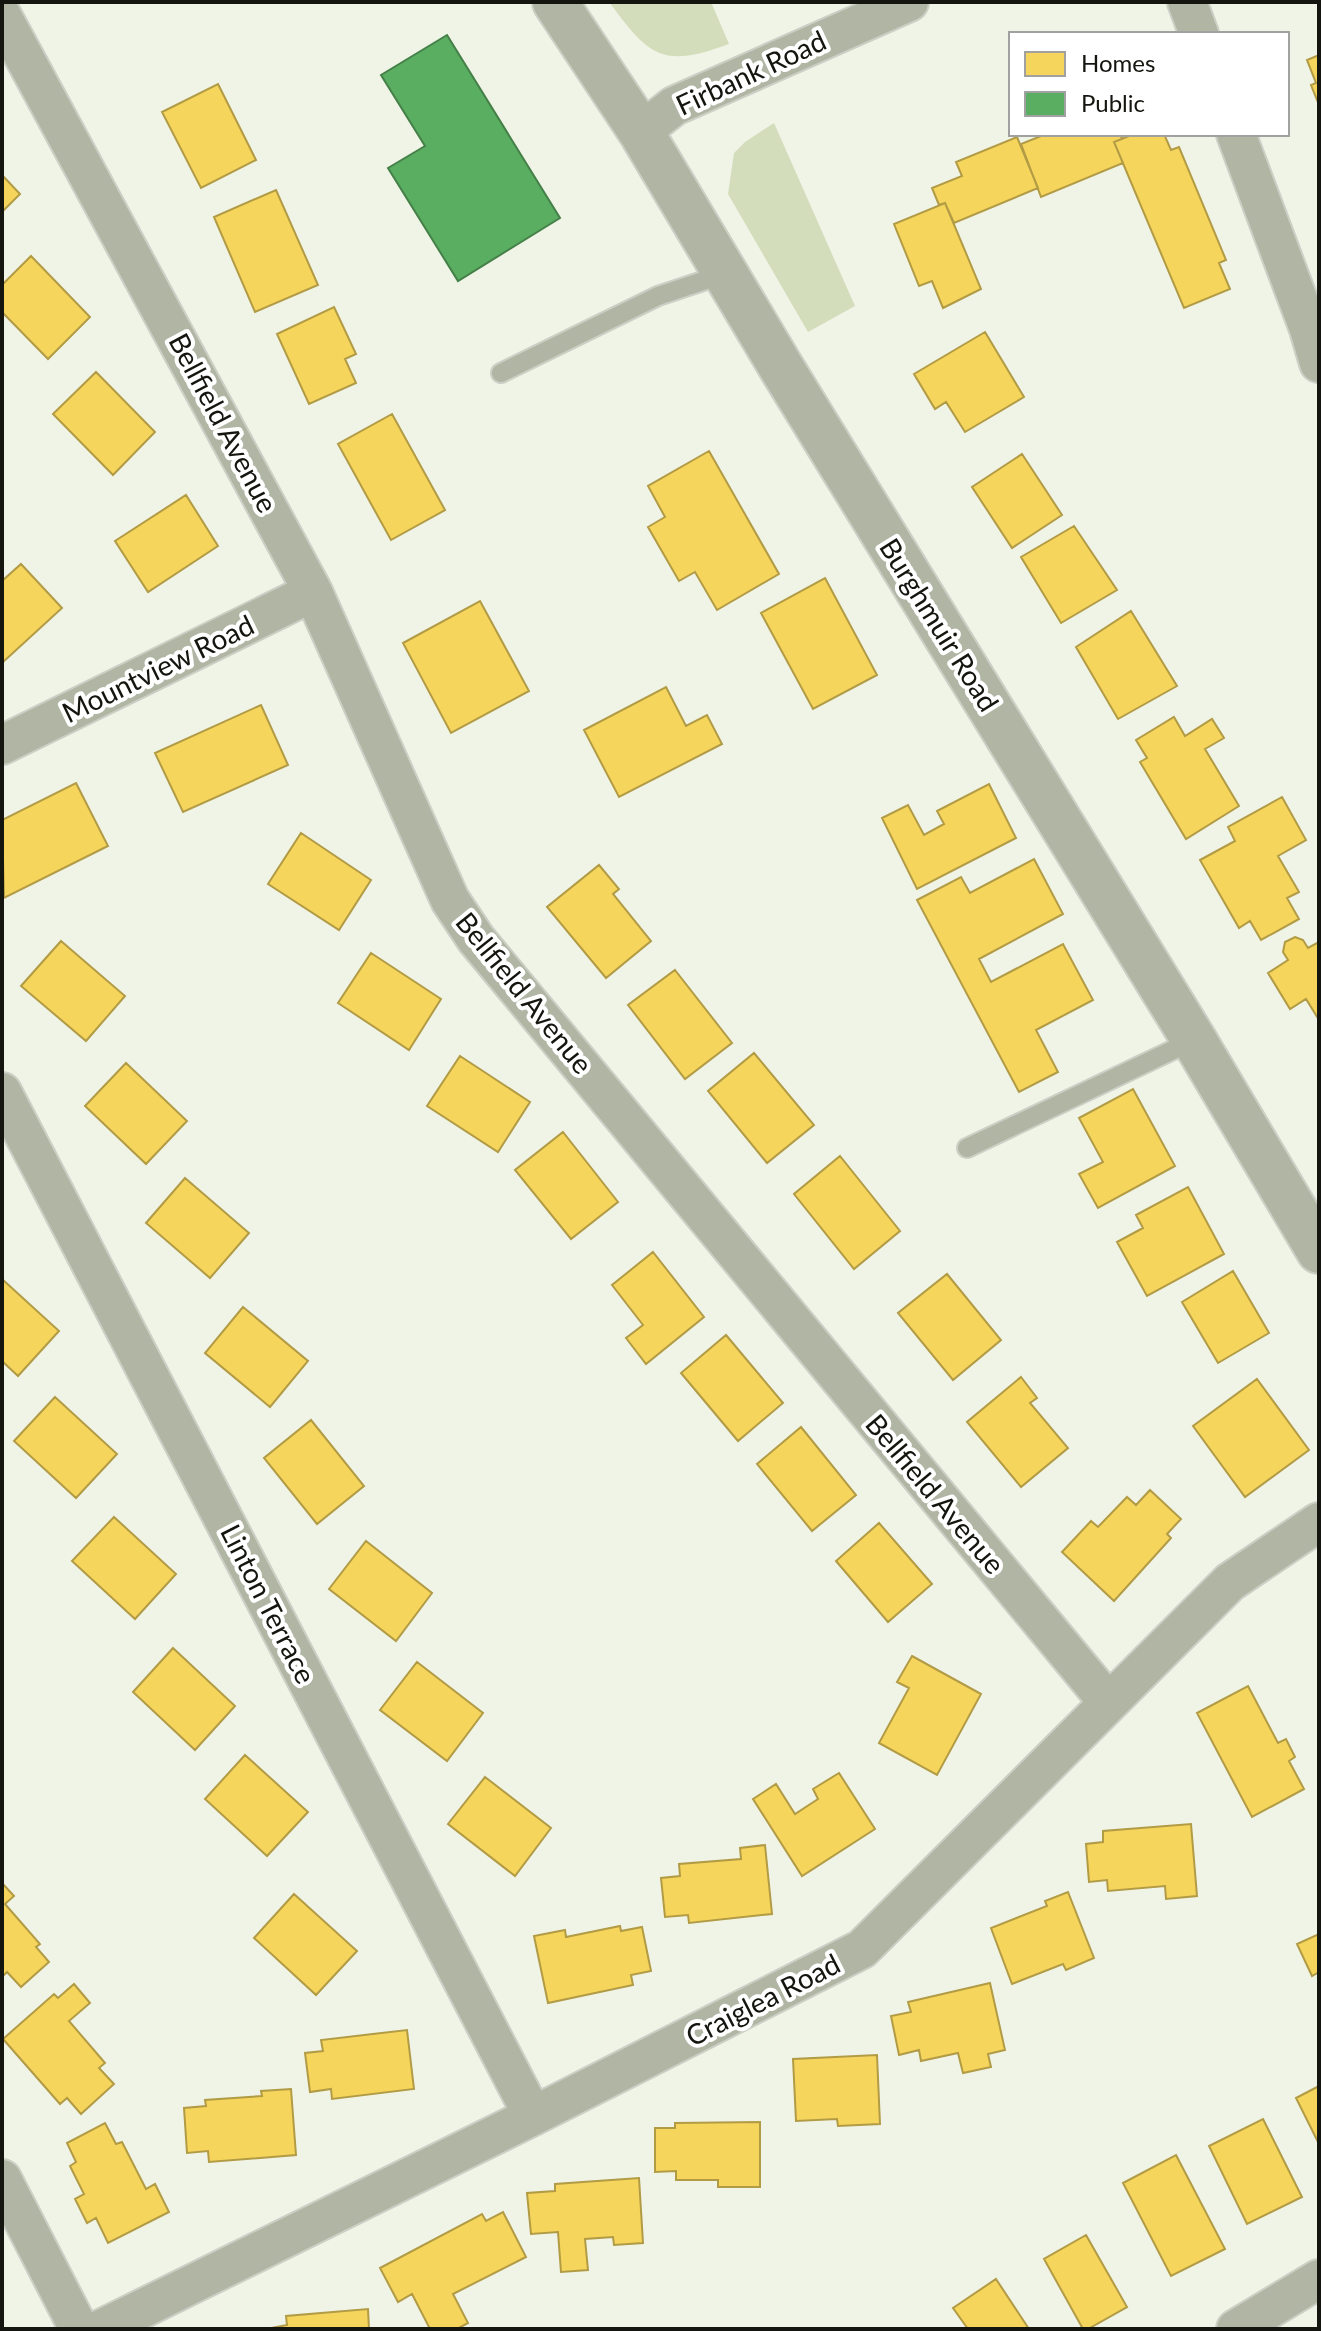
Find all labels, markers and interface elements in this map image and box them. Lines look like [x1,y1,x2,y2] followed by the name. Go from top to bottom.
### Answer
[670,23,831,122] street label: Firbank Road
[1009,32,1289,136] legend
[1081,48,1155,77] text: Homes
[1081,88,1145,117] text: Public
[162,327,285,518] street label: Bellfield Avenue
[873,532,1007,717] street label: Burghmuir Road
[56,607,259,729] street label: Mountview Road
[449,905,600,1080] street label: Bellfield Avenue
[859,1407,1012,1580] street label: Bellfield Avenue
[214,1518,324,1689] street label: Linton Terrace
[680,1946,845,2052] street label: Craiglea Road

